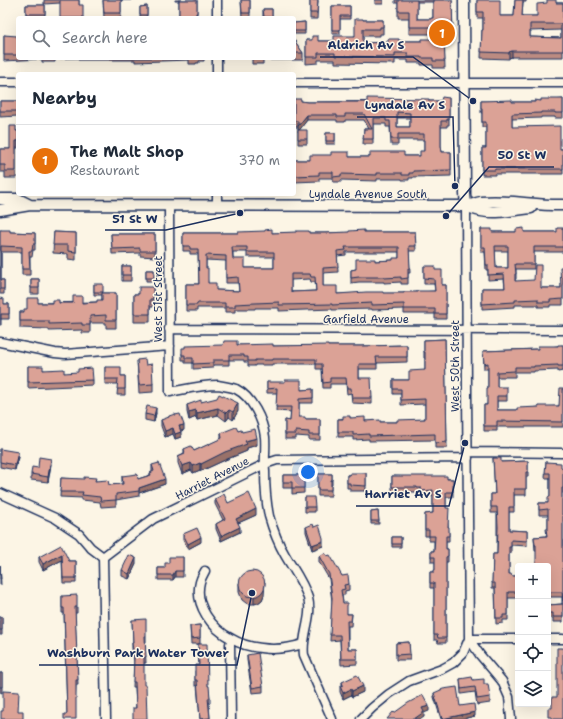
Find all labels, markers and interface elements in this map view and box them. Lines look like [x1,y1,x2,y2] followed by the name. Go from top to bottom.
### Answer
[16,16,296,60] search box
[429,18,455,48] pin: 1
[30,27,52,49] icon: search
[62,28,148,48] text: Search here
[320,33,413,57] callout: Aldrich Av S
[328,37,405,53] text: Aldrich Av S
[32,87,97,109] text: Nearby
[357,93,453,117] callout: Lyndale Av S
[365,97,445,113] text: Lyndale Av S
[70,142,184,162] text: The Malt Shop
[489,143,554,167] callout: 50 St W
[498,147,546,163] text: 50 St W
[42,152,48,169] text: 1
[238,152,280,169] text: 370 m
[70,162,140,179] text: Restaurant
[309,187,427,202] street label: Lyndale Avenue South
[105,206,166,230] callout: 51 St W
[112,211,158,227] text: 51 St W
[151,256,166,342] street label: West 51st Street
[323,312,409,327] street label: Garfield Avenue
[448,320,463,412] street label: West 50th Street
[173,453,252,503] street label: Harriet Avenue
[298,462,318,482] your location
[356,482,449,506] callout: Harriet Av S
[364,486,442,502] text: Harriet Av S
[515,563,551,707] map controls
[515,563,551,599] button: +
[515,599,551,635] button: −
[515,635,551,671] button: locate
[39,641,237,665] callout: Washburn Park Water Tower
[47,645,229,661] text: Washburn Park Water Tower
[515,671,551,707] button: layers

